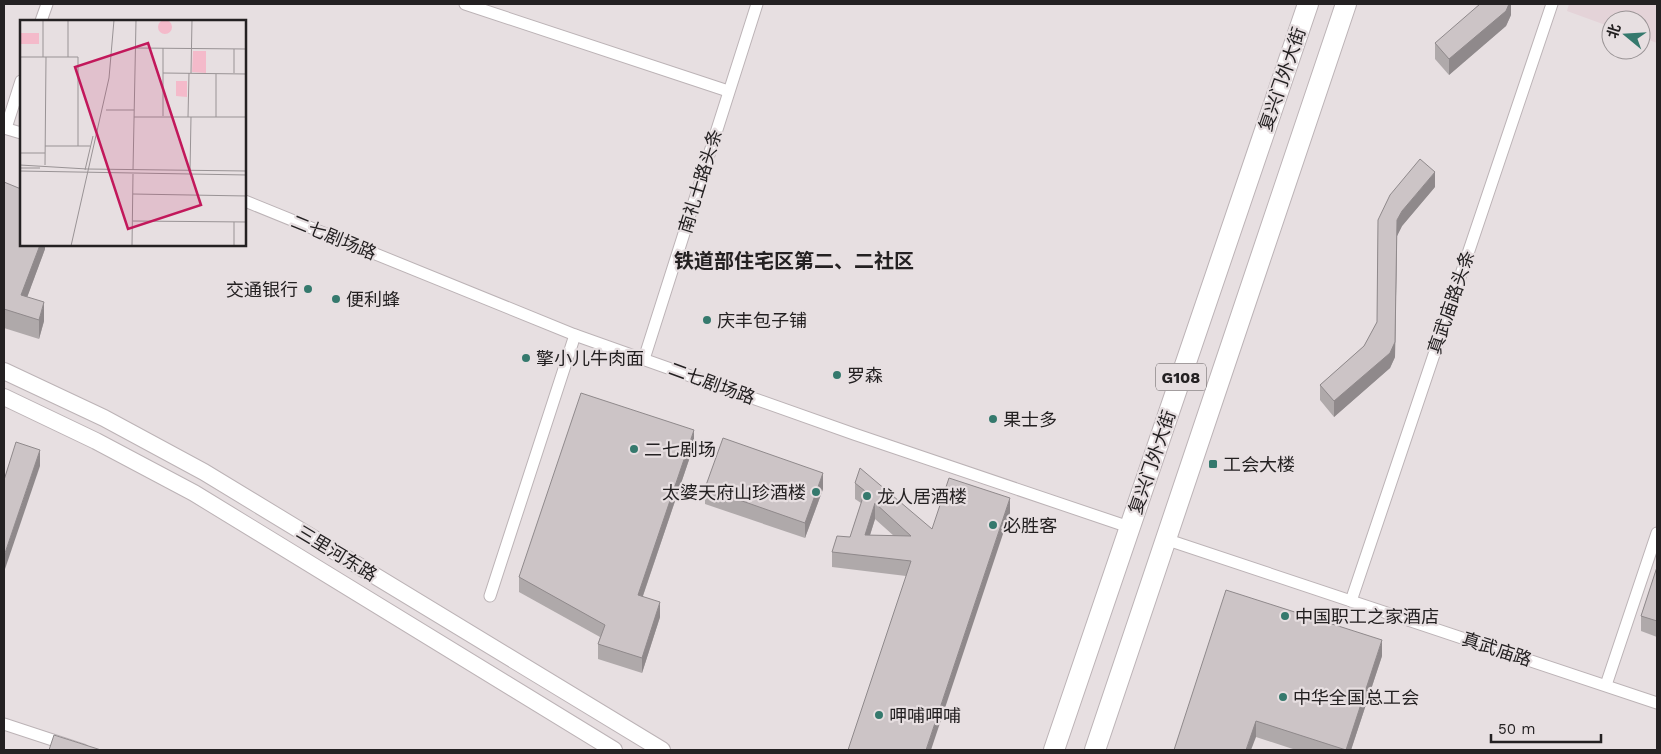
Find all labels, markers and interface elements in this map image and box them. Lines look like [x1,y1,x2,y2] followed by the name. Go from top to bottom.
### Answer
[1601,10,1651,60] north arrow
[20,20,246,246] inset map
[1604,22,1623,40] text: 北
[1254,25,1310,133] street label: 复兴门外大街
[674,126,726,236] street label: 南礼士路头条
[288,210,380,264] street label: 二七剧场路
[1423,248,1479,356] street label: 真武庙路头条
[674,249,914,273] district label: 铁道部住宅区第二、二社区
[226,279,298,300] place label: 交通银行
[302,283,314,295] marker: 交通银行
[346,289,400,310] place label: 便利蜂
[330,293,342,305] marker: 便利蜂
[717,310,807,331] place label: 庆丰包子铺
[701,314,713,326] marker: 庆丰包子铺
[536,348,644,369] place label: 擎小儿牛肉面
[520,352,532,364] marker: 擎小儿牛肉面
[666,358,758,408] street label: 二七剧场路
[1156,364,1206,391] road number: G108
[847,365,883,386] place label: 罗森
[831,369,843,381] marker: 罗森
[1124,408,1180,516] street label: 复兴门外大街
[1003,409,1057,430] place label: 果士多
[987,413,999,425] marker: 果士多
[644,439,716,460] place label: 二七剧场
[628,443,640,455] marker: 二七剧场
[1223,454,1295,475] place label: 工会大楼
[1207,458,1219,470] marker: 工会大楼
[662,482,806,503] place label: 太婆天府山珍酒楼
[810,486,822,498] marker: 太婆天府山珍酒楼
[877,486,967,507] place label: 龙人居酒楼
[861,490,873,502] marker: 龙人居酒楼
[1003,515,1057,536] place label: 必胜客
[987,519,999,531] marker: 必胜客
[293,521,381,585] street label: 三里河东路
[1295,606,1439,627] place label: 中国职工之家酒店
[1279,610,1291,622] marker: 中国职工之家酒店
[1460,628,1534,670] street label: 真武庙路
[1293,687,1419,708] place label: 中华全国总工会
[1277,691,1289,703] marker: 中华全国总工会
[889,705,961,726] place label: 呷哺呷哺
[873,709,885,721] marker: 呷哺呷哺
[1491,712,1601,744] scale bar
[1498,720,1535,738] text: 50 m

